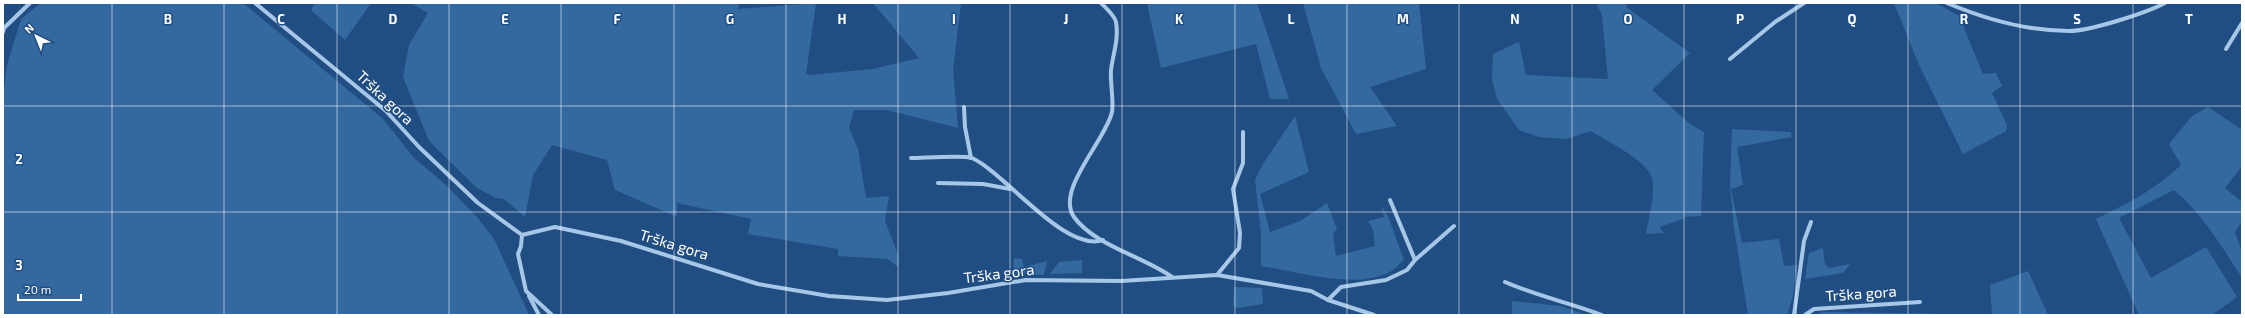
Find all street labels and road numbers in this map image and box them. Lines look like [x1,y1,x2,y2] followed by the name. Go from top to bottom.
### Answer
[353,66,418,128] street label: Trška gora
[638,225,711,263] street label: Trška gora
[962,260,1035,286] street label: Trška gora
[1825,282,1897,304] street label: Trška gora

